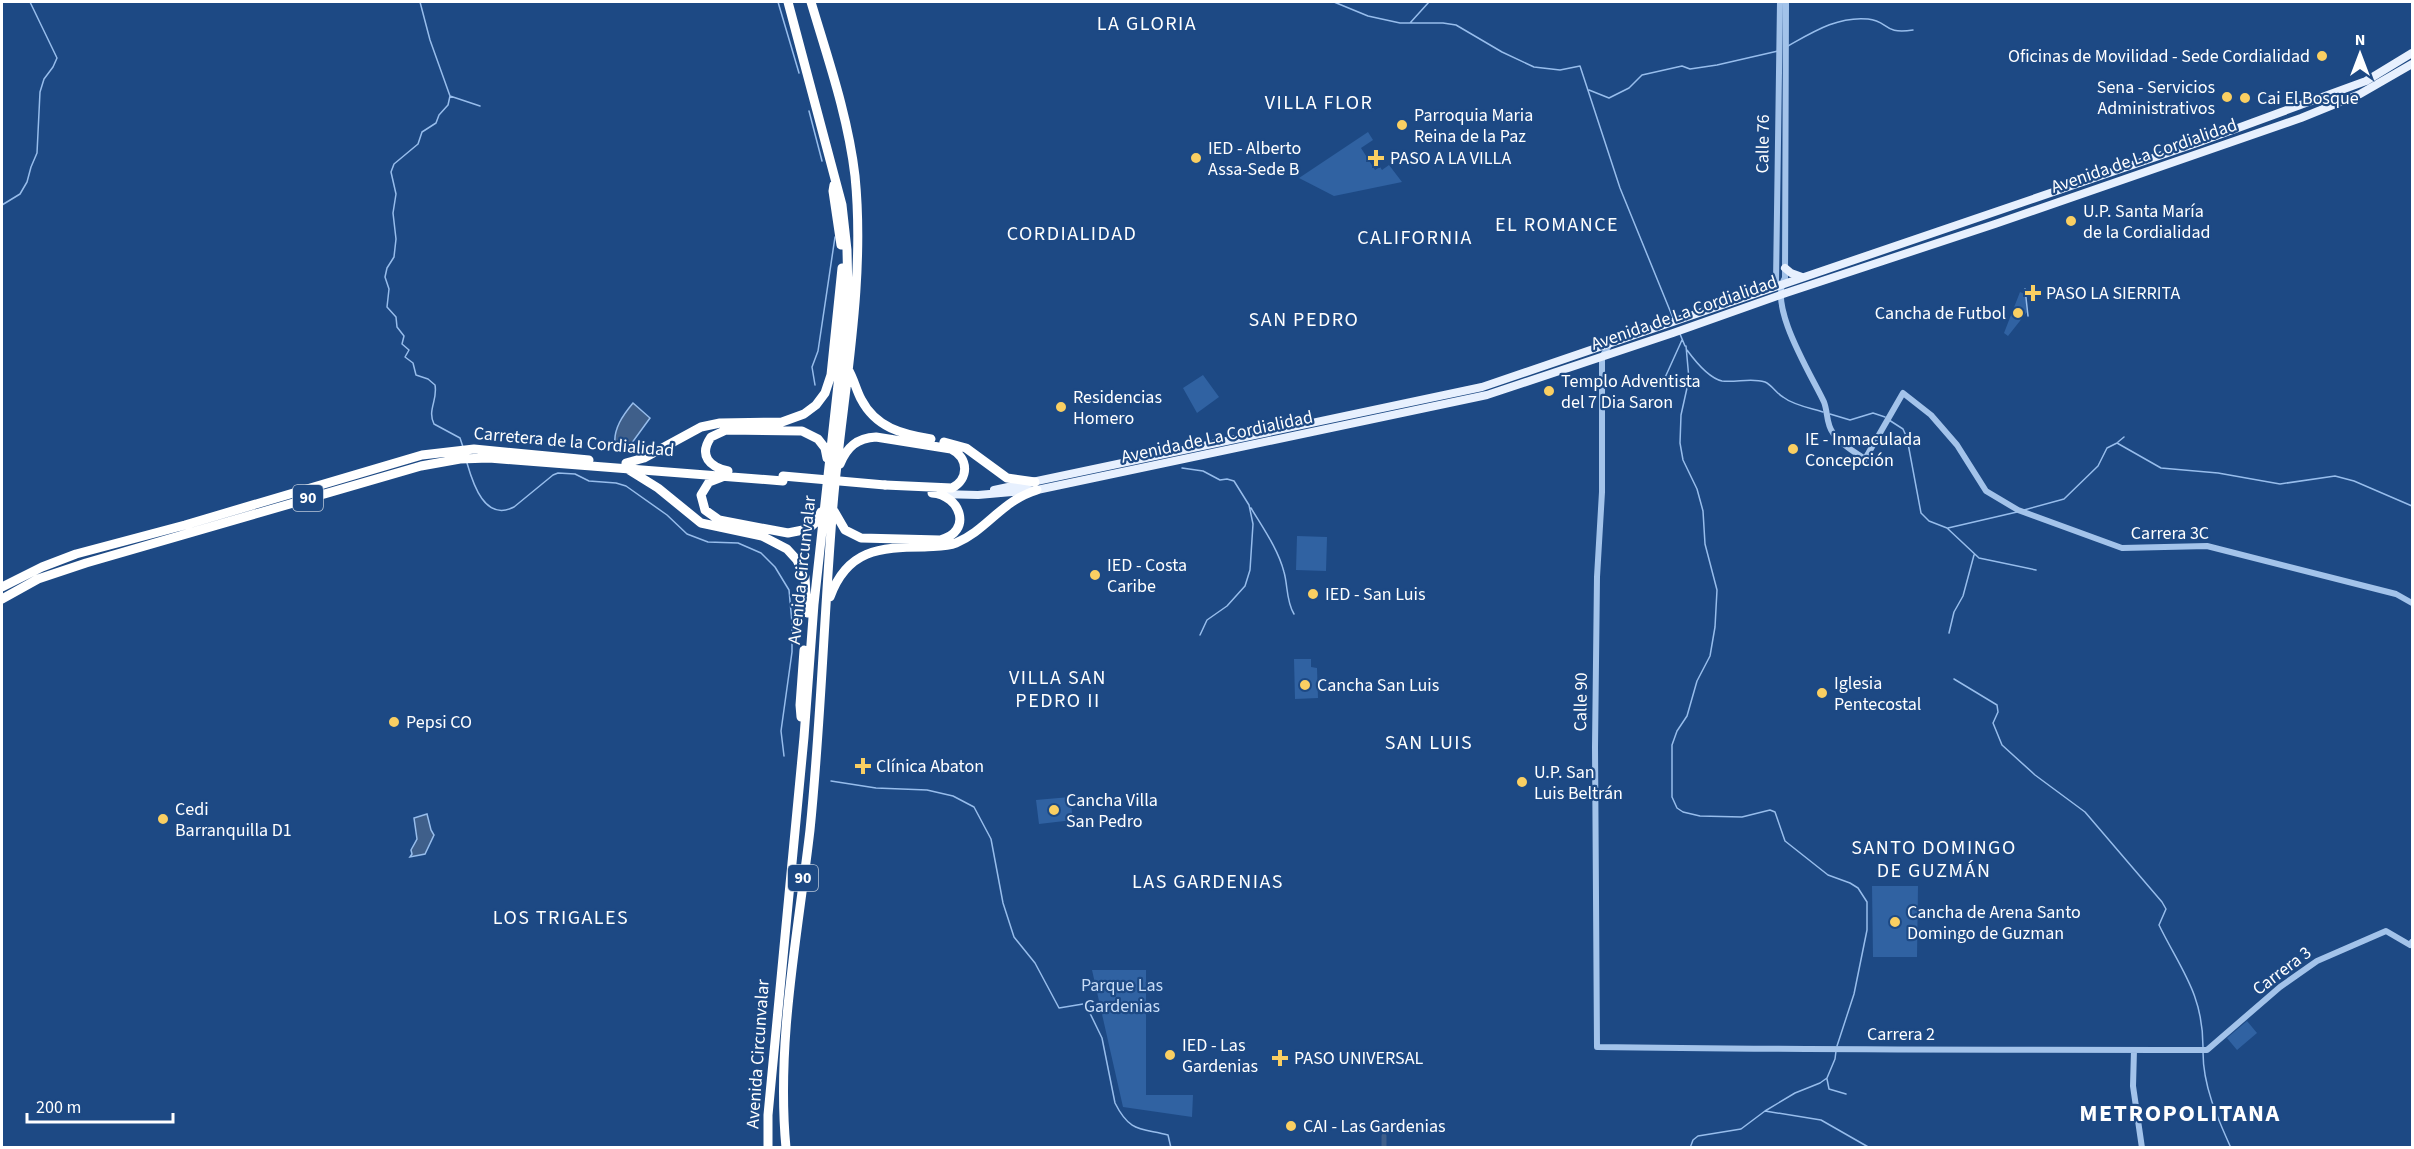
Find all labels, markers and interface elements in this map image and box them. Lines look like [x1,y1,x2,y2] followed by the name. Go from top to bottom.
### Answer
[1097,10,1197,38] district label: LA GLORIA
[2330,24,2390,84] north arrow
[2355,29,2365,51] text: N
[2008,44,2310,69] place label: Oficinas de Movilidad - Sede Cordialidad
[2315,49,2329,63] marker: Oficinas de Movilidad - Sede Cordialidad
[2097,75,2215,121] place label: Sena - Servicios Administrativos
[2257,86,2359,111] place label: Cai El Bosque
[1265,89,1373,117] district label: VILLA FLOR
[2220,90,2234,104] marker: Sena - Servicios Administrativos
[2238,91,2252,105] marker: Cai El Bosque
[1414,103,1533,149] place label: Parroquia Maria Reina de la Paz
[2048,112,2240,200] street label: Avenida de La Cordialidad
[1750,114,1776,174] street label: Calle 76
[1395,118,1409,132] marker: Parroquia Maria Reina de la Paz
[1208,136,1301,182] place label: IED - Alberto Assa-Sede B
[1390,146,1511,171] place label: PASO A LA VILLA
[1367,149,1385,167] marker: PASO A LA VILLA
[1189,151,1203,165] marker: IED - Alberto Assa-Sede B
[2083,199,2210,245] place label: U.P. Santa María de la Cordialidad
[1495,211,1619,239] district label: EL ROMANCE
[2064,214,2078,228] marker: U.P. Santa María de la Cordialidad
[1007,220,1137,248] district label: CORDIALIDAD
[1357,224,1473,252] district label: CALIFORNIA
[1588,269,1780,357] street label: Avenida de La Cordialidad
[2046,281,2180,306] place label: PASO LA SIERRITA
[2024,284,2042,302] marker: PASO LA SIERRITA
[1875,301,2006,326] place label: Cancha de Futbol
[1249,306,1359,334] district label: SAN PEDRO
[2011,306,2025,320] marker: Cancha de Futbol
[1561,369,1701,415] place label: Templo Adventista del 7 Dia Saron
[1542,384,1556,398] marker: Templo Adventista del 7 Dia Saron
[1073,385,1162,431] place label: Residencias Homero
[1054,400,1068,414] marker: Residencias Homero
[1119,404,1315,470] street label: Avenida de La Cordialidad
[473,421,675,463] street label: Carretera de la Cordialidad
[1805,427,1921,473] place label: IE - Inmaculada Concepción
[1786,442,1800,456] marker: IE - Inmaculada Concepción
[293,485,323,511] road number: 90
[782,494,822,646] street label: Avenida Circunvalar
[2131,521,2209,546] street label: Carrera 3C
[1107,553,1187,599] place label: IED - Costa Caribe
[1088,568,1102,582] marker: IED - Costa Caribe
[1325,582,1426,607] place label: IED - San Luis
[1306,587,1320,601] marker: IED - San Luis
[1009,664,1107,715] district label: VILLA SAN PEDRO II
[1834,671,1921,717] place label: Iglesia Pentecostal
[1568,672,1594,732] street label: Calle 90
[1317,673,1439,698] place label: Cancha San Luis
[1298,678,1312,692] marker: Cancha San Luis
[1815,686,1829,700] marker: Iglesia Pentecostal
[406,710,472,735] place label: Pepsi CO
[387,715,401,729] marker: Pepsi CO
[1385,729,1473,757] district label: SAN LUIS
[876,754,984,779] place label: Clínica Abaton
[854,757,872,775] marker: Clínica Abaton
[1534,760,1623,806] place label: U.P. San Luis Beltrán
[1515,775,1529,789] marker: U.P. San Luis Beltrán
[1066,788,1158,834] place label: Cancha Villa San Pedro
[175,797,292,843] place label: Cedi Barranquilla D1
[1047,803,1061,817] marker: Cancha Villa San Pedro
[156,812,170,826] marker: Cedi Barranquilla D1
[1851,834,2017,885] district label: SANTO DOMINGO DE GUZMÁN
[788,865,818,891] road number: 90
[1132,868,1284,896] district label: LAS GARDENIAS
[1907,900,2081,946] place label: Cancha de Arena Santo Domingo de Guzman
[493,904,629,932] district label: LOS TRIGALES
[1888,915,1902,929] marker: Cancha de Arena Santo Domingo de Guzman
[2247,941,2317,1001] street label: Carrera 3
[1081,973,1163,1019] park label: Parque Las Gardenias
[740,978,776,1129] street label: Avenida Circunvalar
[1867,1022,1935,1047] street label: Carrera 2
[1182,1033,1258,1079] place label: IED - Las Gardenias
[1294,1046,1423,1071] place label: PASO UNIVERSAL
[1163,1048,1177,1062] marker: IED - Las Gardenias
[1271,1049,1289,1067] marker: PASO UNIVERSAL
[27,1086,172,1124] scale bar
[36,1095,81,1120] text: 200 m
[2079,1096,2281,1131] district label: METROPOLITANA
[1303,1114,1446,1139] place label: CAI - Las Gardenias
[1284,1119,1298,1133] marker: CAI - Las Gardenias

